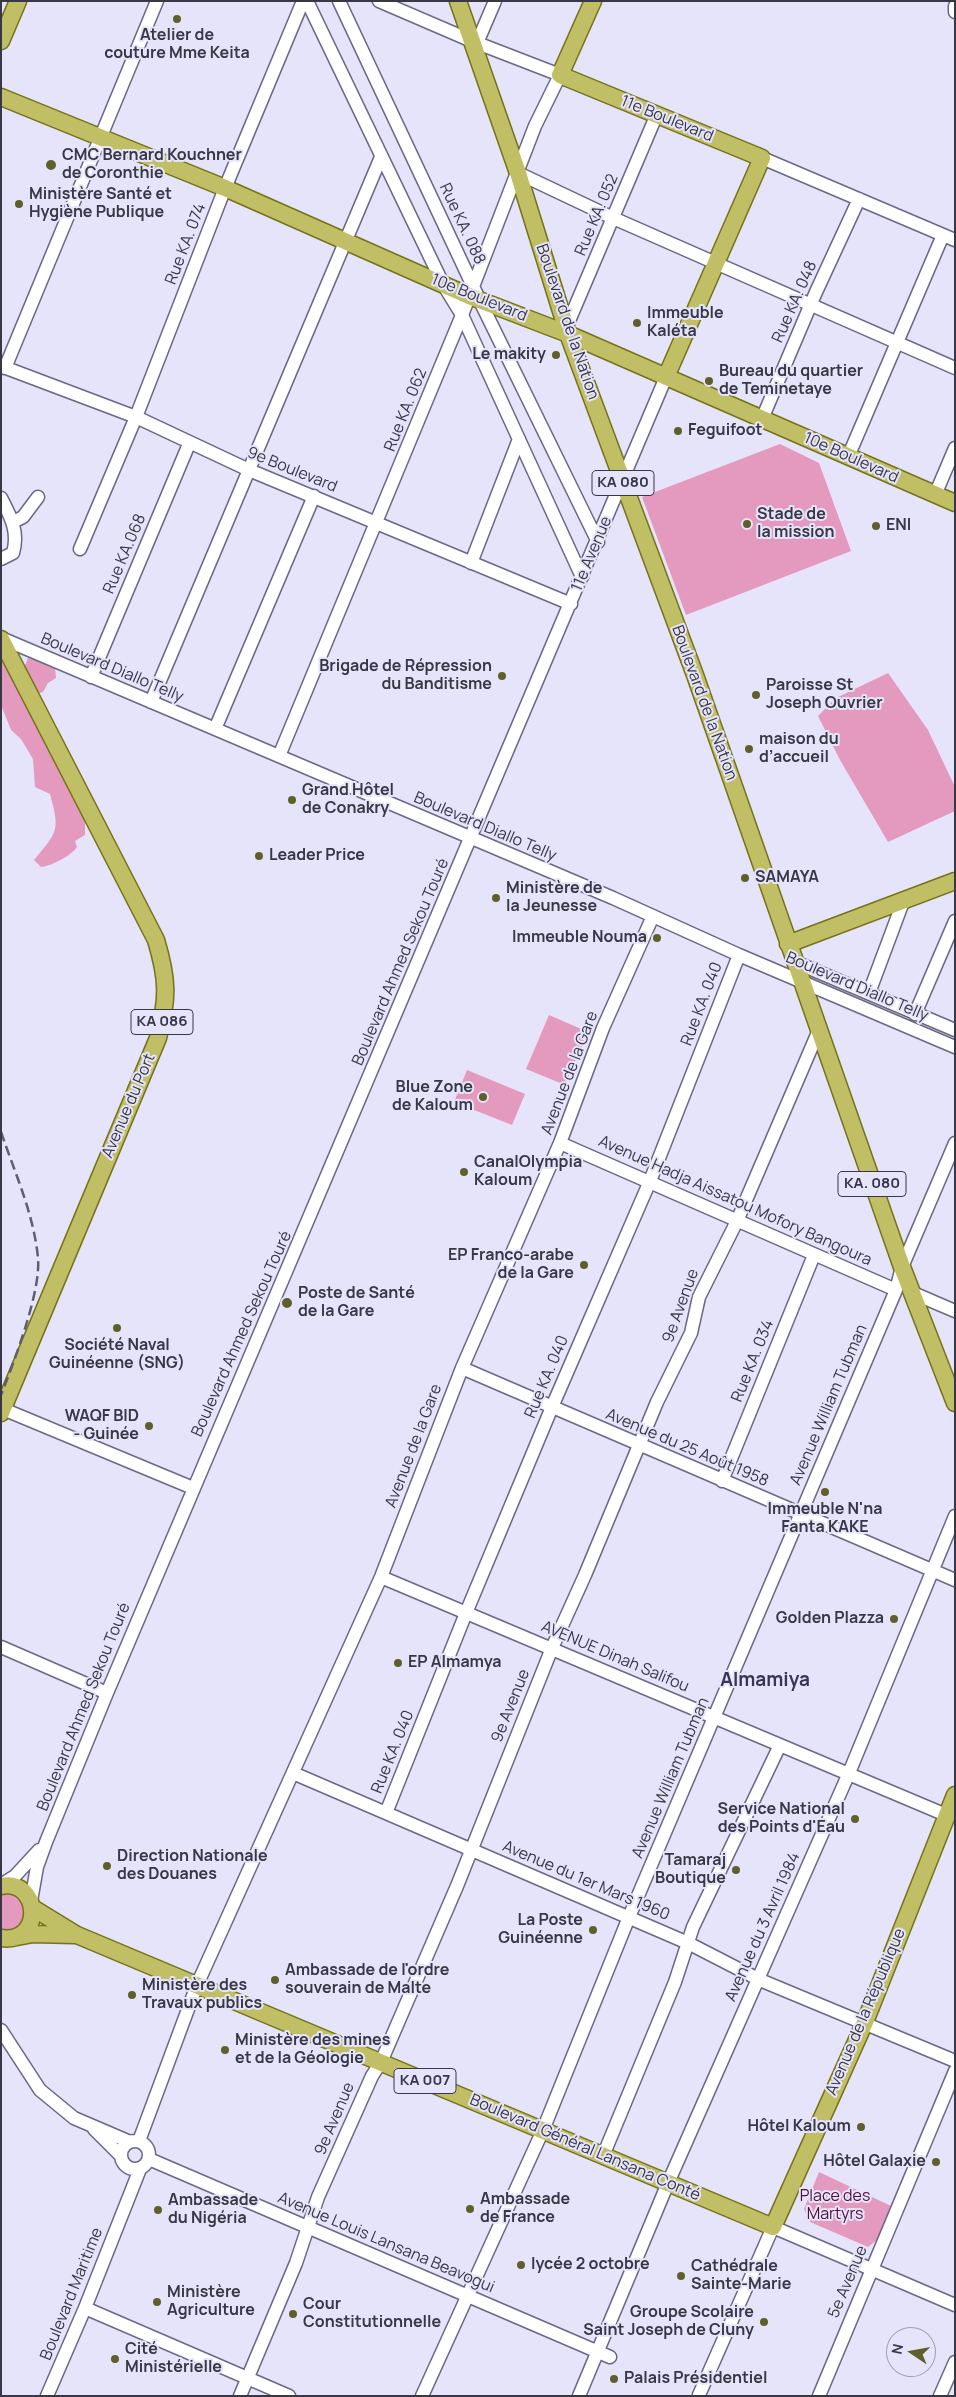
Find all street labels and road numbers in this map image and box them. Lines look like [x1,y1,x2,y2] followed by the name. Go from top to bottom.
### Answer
[618,92,716,146] street label: 11e Boulevard
[571,171,623,259] street label: Rue KA. 052
[435,180,489,268] street label: Rue KA. 088
[162,201,210,287] street label: Rue KA. 074
[531,242,603,402] street label: Boulevard de la Nation
[768,258,822,346] street label: Rue KA. 048
[428,270,530,326] street label: 10e Boulevard
[381,366,431,454] street label: Rue KA. 062
[801,429,901,487] street label: 10e Boulevard
[244,443,340,497] street label: 9e Boulevard
[592,470,654,496] road number: KA 080
[100,511,150,597] street label: Rue KA.068
[568,514,616,594] street label: 11e Avenue
[667,623,741,783] street label: Boulevard de la Nation
[38,629,186,707] street label: Boulevard Diallo Telly
[411,788,559,866] street label: Boulevard Diallo Telly
[349,856,453,1068] street label: Boulevard Ahmed Sekou Touré
[783,948,931,1026] street label: Boulevard Diallo Telly
[677,959,727,1049] street label: Rue KA. 040
[538,1008,602,1138] street label: Avenue de la Gare
[131,1010,193,1034] road number: KA 086
[98,1051,160,1161] street label: Avenue du Port
[595,1132,875,1270] street label: Avenue Hadja Aissatou Mofory Bangoura
[838,1172,906,1196] road number: KA. 080
[188,1228,296,1440] street label: Boulevard Ahmed Sekou Touré
[659,1266,703,1346] street label: 9e Avenue
[728,1317,778,1405] street label: Rue KA. 034
[786,1322,872,1488] street label: Avenue William Tubman
[521,1333,573,1421] street label: Rue KA. 040
[382,1381,446,1511] street label: Avenue de la Gare
[603,1405,771,1491] street label: Avenue du 25 Août 1958
[33,1600,135,1814] street label: Boulevard Ahmed Sekou Touré
[538,1617,692,1697] street label: AVENUE Dinah Salifou
[488,1667,534,1745] street label: 9e Avenue
[628,1695,714,1861] street label: Avenue William Tubman
[368,1708,418,1796] street label: Rue KA. 040
[499,1837,673,1925] street label: Avenue du 1er Mars 1960
[721,1849,805,2005] street label: Avenue du 3 Avril 1984
[822,1926,910,2098] street label: Avenue de la République
[394,2068,456,2094] road number: KA 007
[311,2080,359,2158] street label: 9e Avenue
[467,2091,703,2205] street label: Boulevard Général Lansana Conté
[275,2189,497,2297] street label: Avenue Louis Lansana Beavogui
[37,2225,107,2363] street label: Boulevard Maritime
[824,2243,872,2321] street label: 5e Avenue

